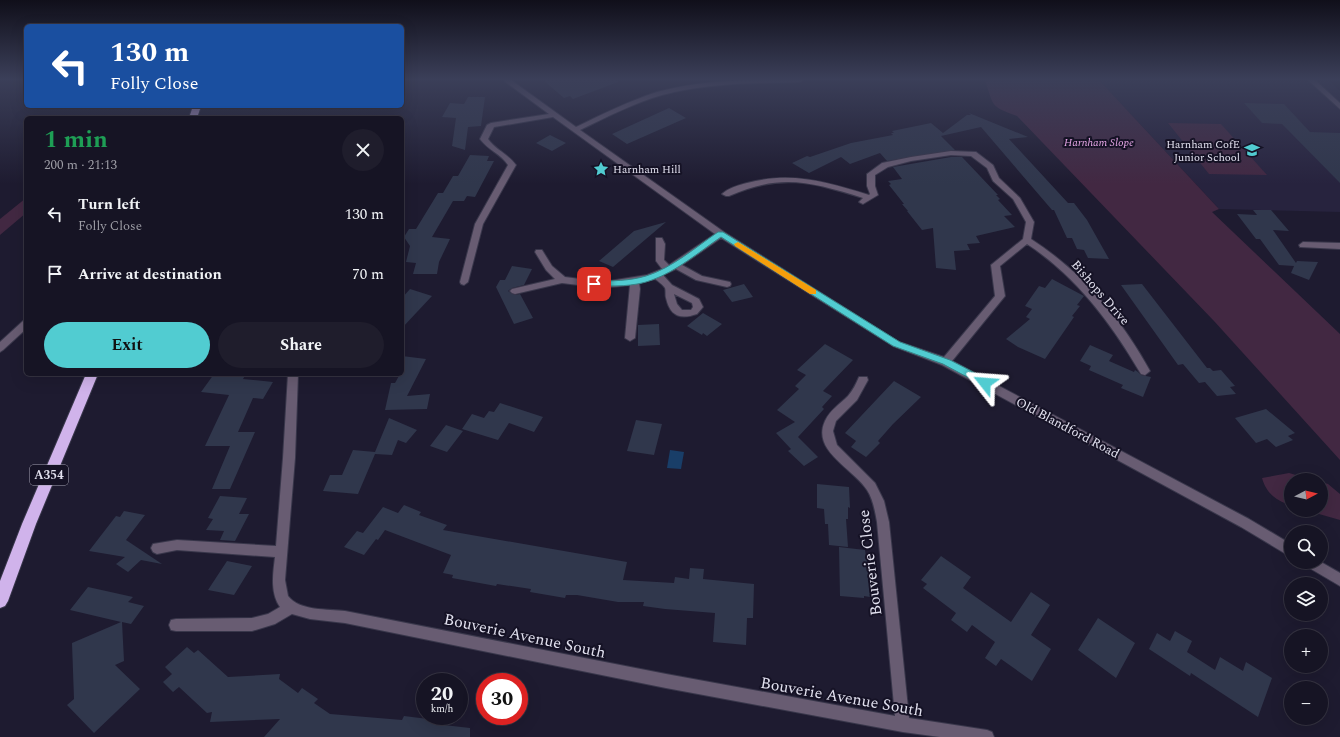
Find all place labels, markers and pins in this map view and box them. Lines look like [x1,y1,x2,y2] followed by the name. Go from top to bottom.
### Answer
[1166,136,1240,166] place label: Harnham CofE Junior School
[1243,141,1261,159] school or university icon: Harnham CofE Junior School
[592,160,610,178] place icon: Harnham Hill
[613,161,681,178] place label: Harnham Hill
[577,267,611,301] pin

